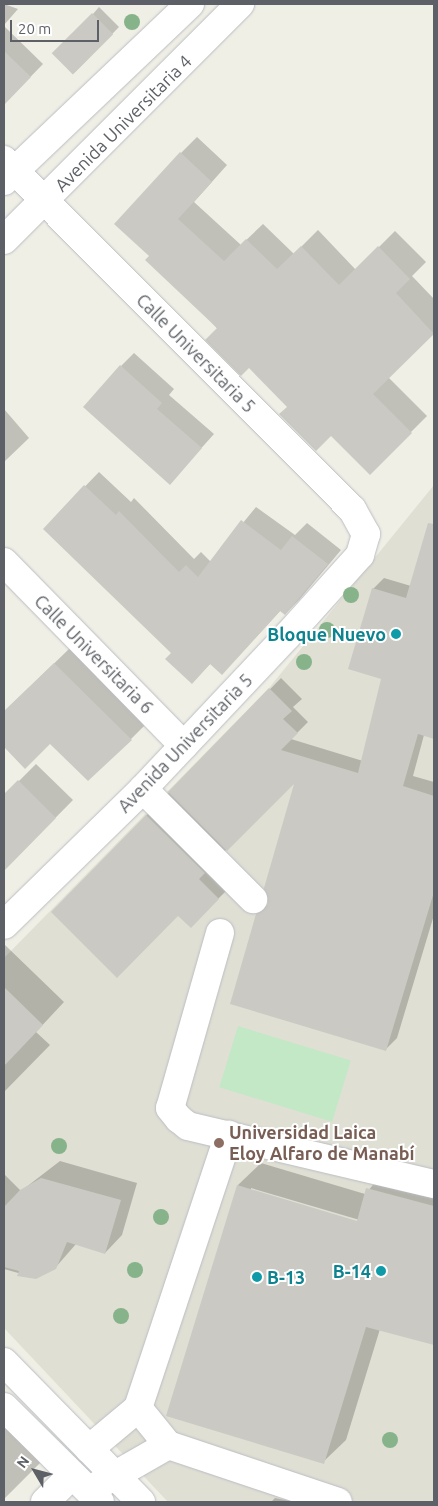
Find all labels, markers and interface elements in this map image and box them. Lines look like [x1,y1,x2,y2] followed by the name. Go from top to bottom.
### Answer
[12,10,101,42] scale bar
[18,20,51,37] text: 20 m
[50,50,196,196] street label: Avenida Universitaria 4
[132,289,260,417] street label: Calle Universitaria 5
[30,590,158,718] street label: Calle Universitaria 6
[267,623,386,645] place label: Bloque Nuevo
[390,628,402,640] marker: Bloque Nuevo
[113,669,257,817] street label: Avenida Universitaria 5
[229,1122,414,1164] place label: Universidad Laica Eloy Alfaro de Manabí
[213,1137,225,1149] marker: Universidad Laica Eloy Alfaro de Manabí
[333,1260,371,1282] place label: B-14
[375,1265,387,1277] marker: B-14
[267,1266,305,1288] place label: B-13
[251,1271,263,1283] marker: B-13
[10,1446,60,1496] north arrow
[13,1453,33,1471] text: N

